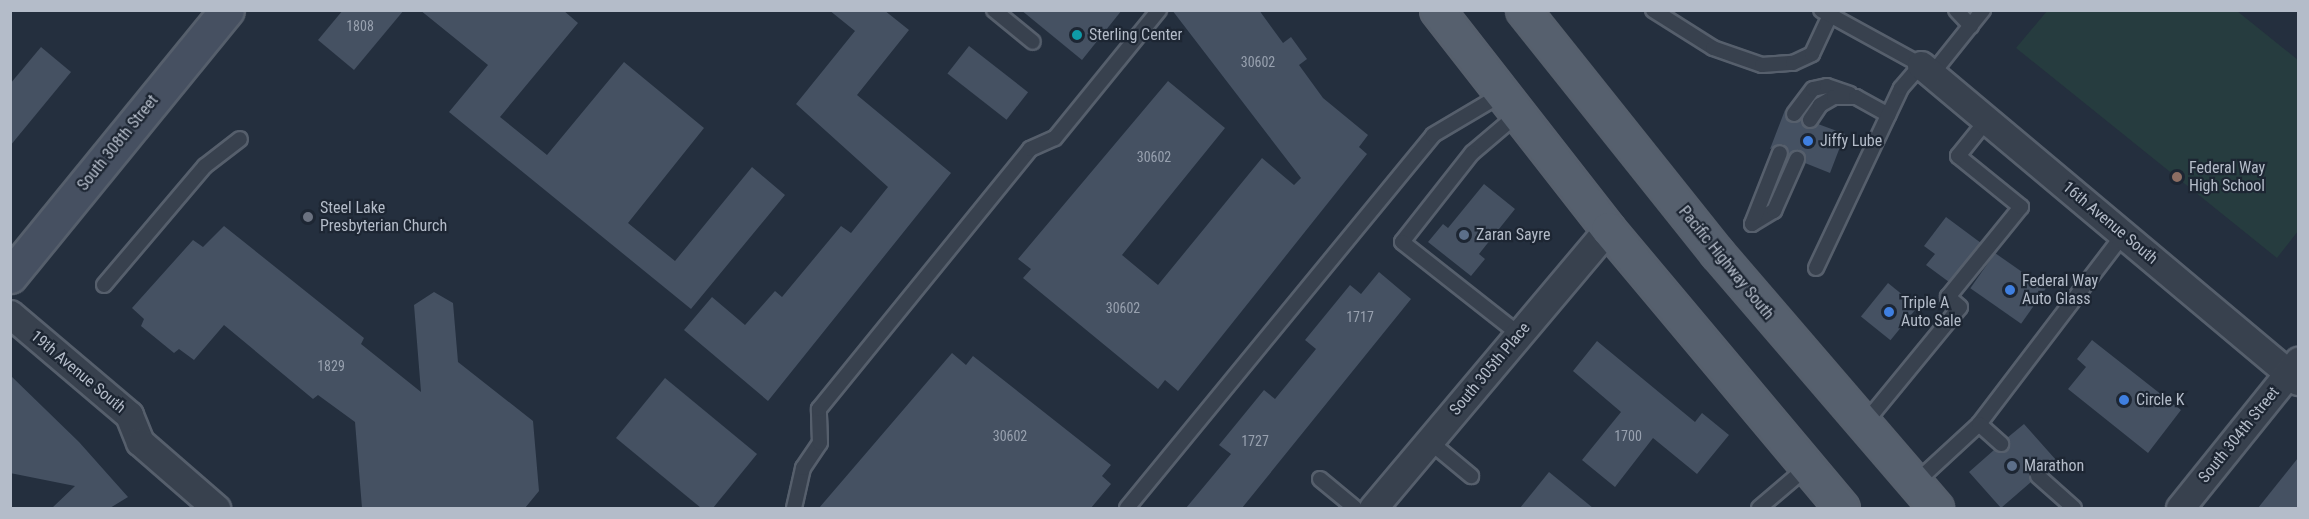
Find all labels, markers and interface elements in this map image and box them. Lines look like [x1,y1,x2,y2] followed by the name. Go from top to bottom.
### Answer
[346,18,374,34] house number: 1808
[1089,25,1182,45] place label: Sterling Center
[1070,28,1084,42] marker: Sterling Center
[1241,54,1275,70] house number: 30602
[74,91,162,195] street label: South 308th Street
[1820,131,1882,151] place label: Jiffy Lube
[1801,134,1815,148] marker: Jiffy Lube
[1137,149,1171,165] house number: 30602
[2189,158,2265,196] place label: Federal Way High School
[2170,170,2184,184] marker: Federal Way High School
[2059,178,2161,268] street label: 16th Avenue South
[320,198,447,236] place label: Steel Lake Presbyterian Church
[1674,202,1778,324] street label: Pacific Highway South
[301,210,315,224] marker: Steel Lake Presbyterian Church
[1476,225,1550,245] place label: Zaran Sayre
[1457,228,1471,242] marker: Zaran Sayre
[2022,271,2098,309] place label: Federal Way Auto Glass
[2003,283,2017,297] marker: Federal Way Auto Glass
[1901,293,1961,331] place label: Triple A Auto Sale
[1106,300,1140,316] house number: 30602
[1882,305,1896,319] marker: Triple A Auto Sale
[1346,309,1374,325] house number: 1717
[1446,319,1534,419] street label: South 305th Place
[27,327,129,417] street label: 19th Avenue South
[317,358,345,374] house number: 1829
[2195,383,2283,487] street label: South 304th Street
[2136,390,2184,410] place label: Circle K
[2117,393,2131,407] marker: Circle K
[993,428,1027,444] house number: 30602
[1614,428,1642,444] house number: 1700
[1241,433,1269,449] house number: 1727
[2024,456,2084,476] place label: Marathon
[2005,459,2019,473] marker: Marathon

